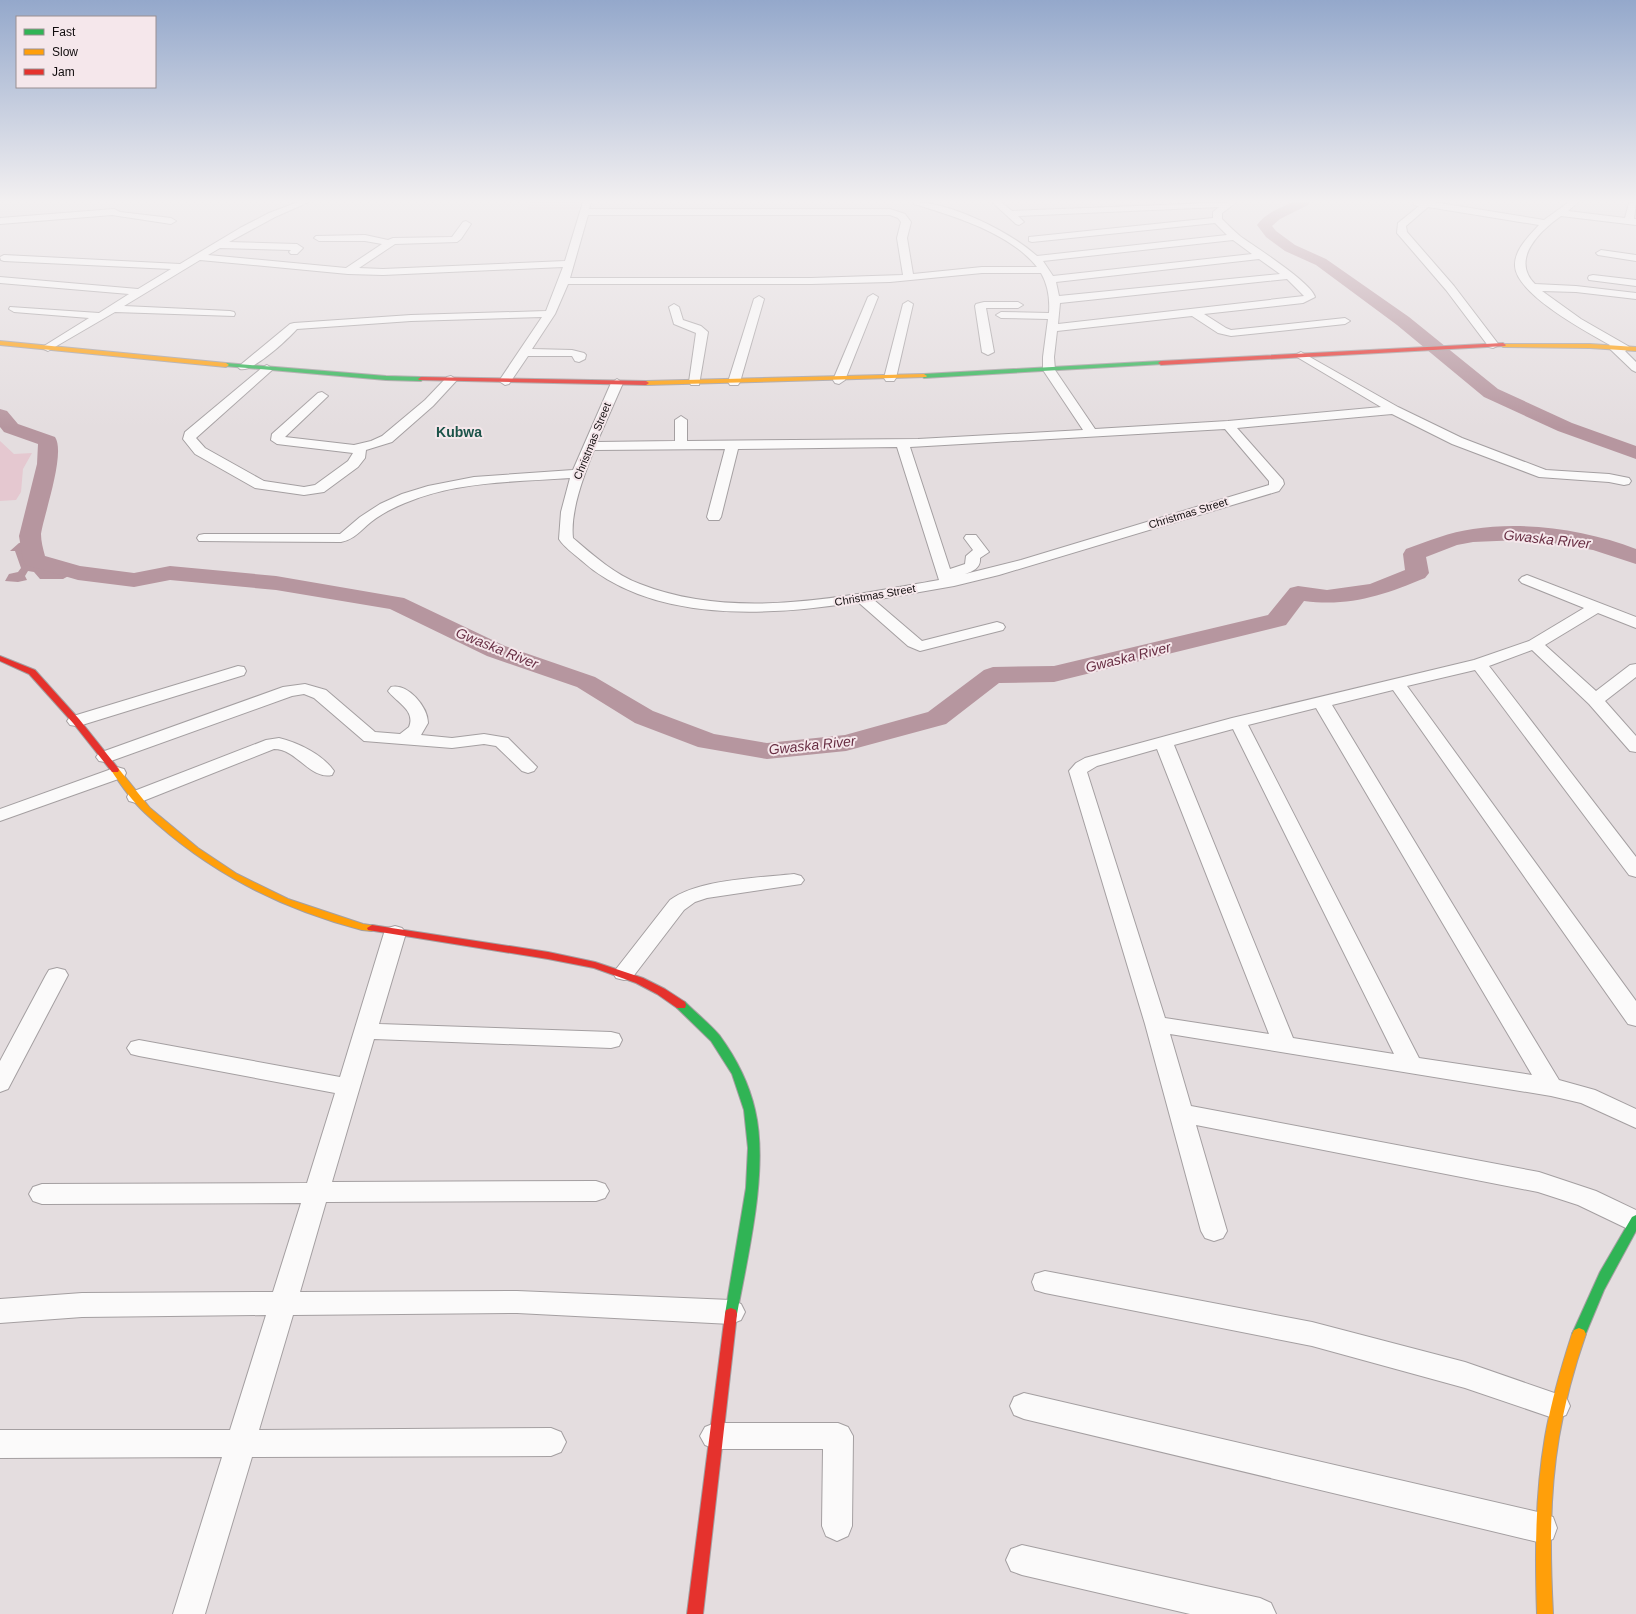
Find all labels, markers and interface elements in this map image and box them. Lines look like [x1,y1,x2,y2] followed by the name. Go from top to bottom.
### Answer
[16,16,156,88] legend
[52,25,76,39] text: Fast
[52,45,78,59] text: Slow
[52,65,75,79] text: Jam
[571,401,613,481] street label: Christmas Street
[436,424,482,440] district label: Kubwa
[1147,495,1229,531] street label: Christmas Street
[1503,526,1592,552] water label: Gwaska River
[834,582,916,608] street label: Christmas Street
[454,624,542,672] water label: Gwaska River
[1084,638,1174,675] water label: Gwaska River
[768,732,857,758] water label: Gwaska River

